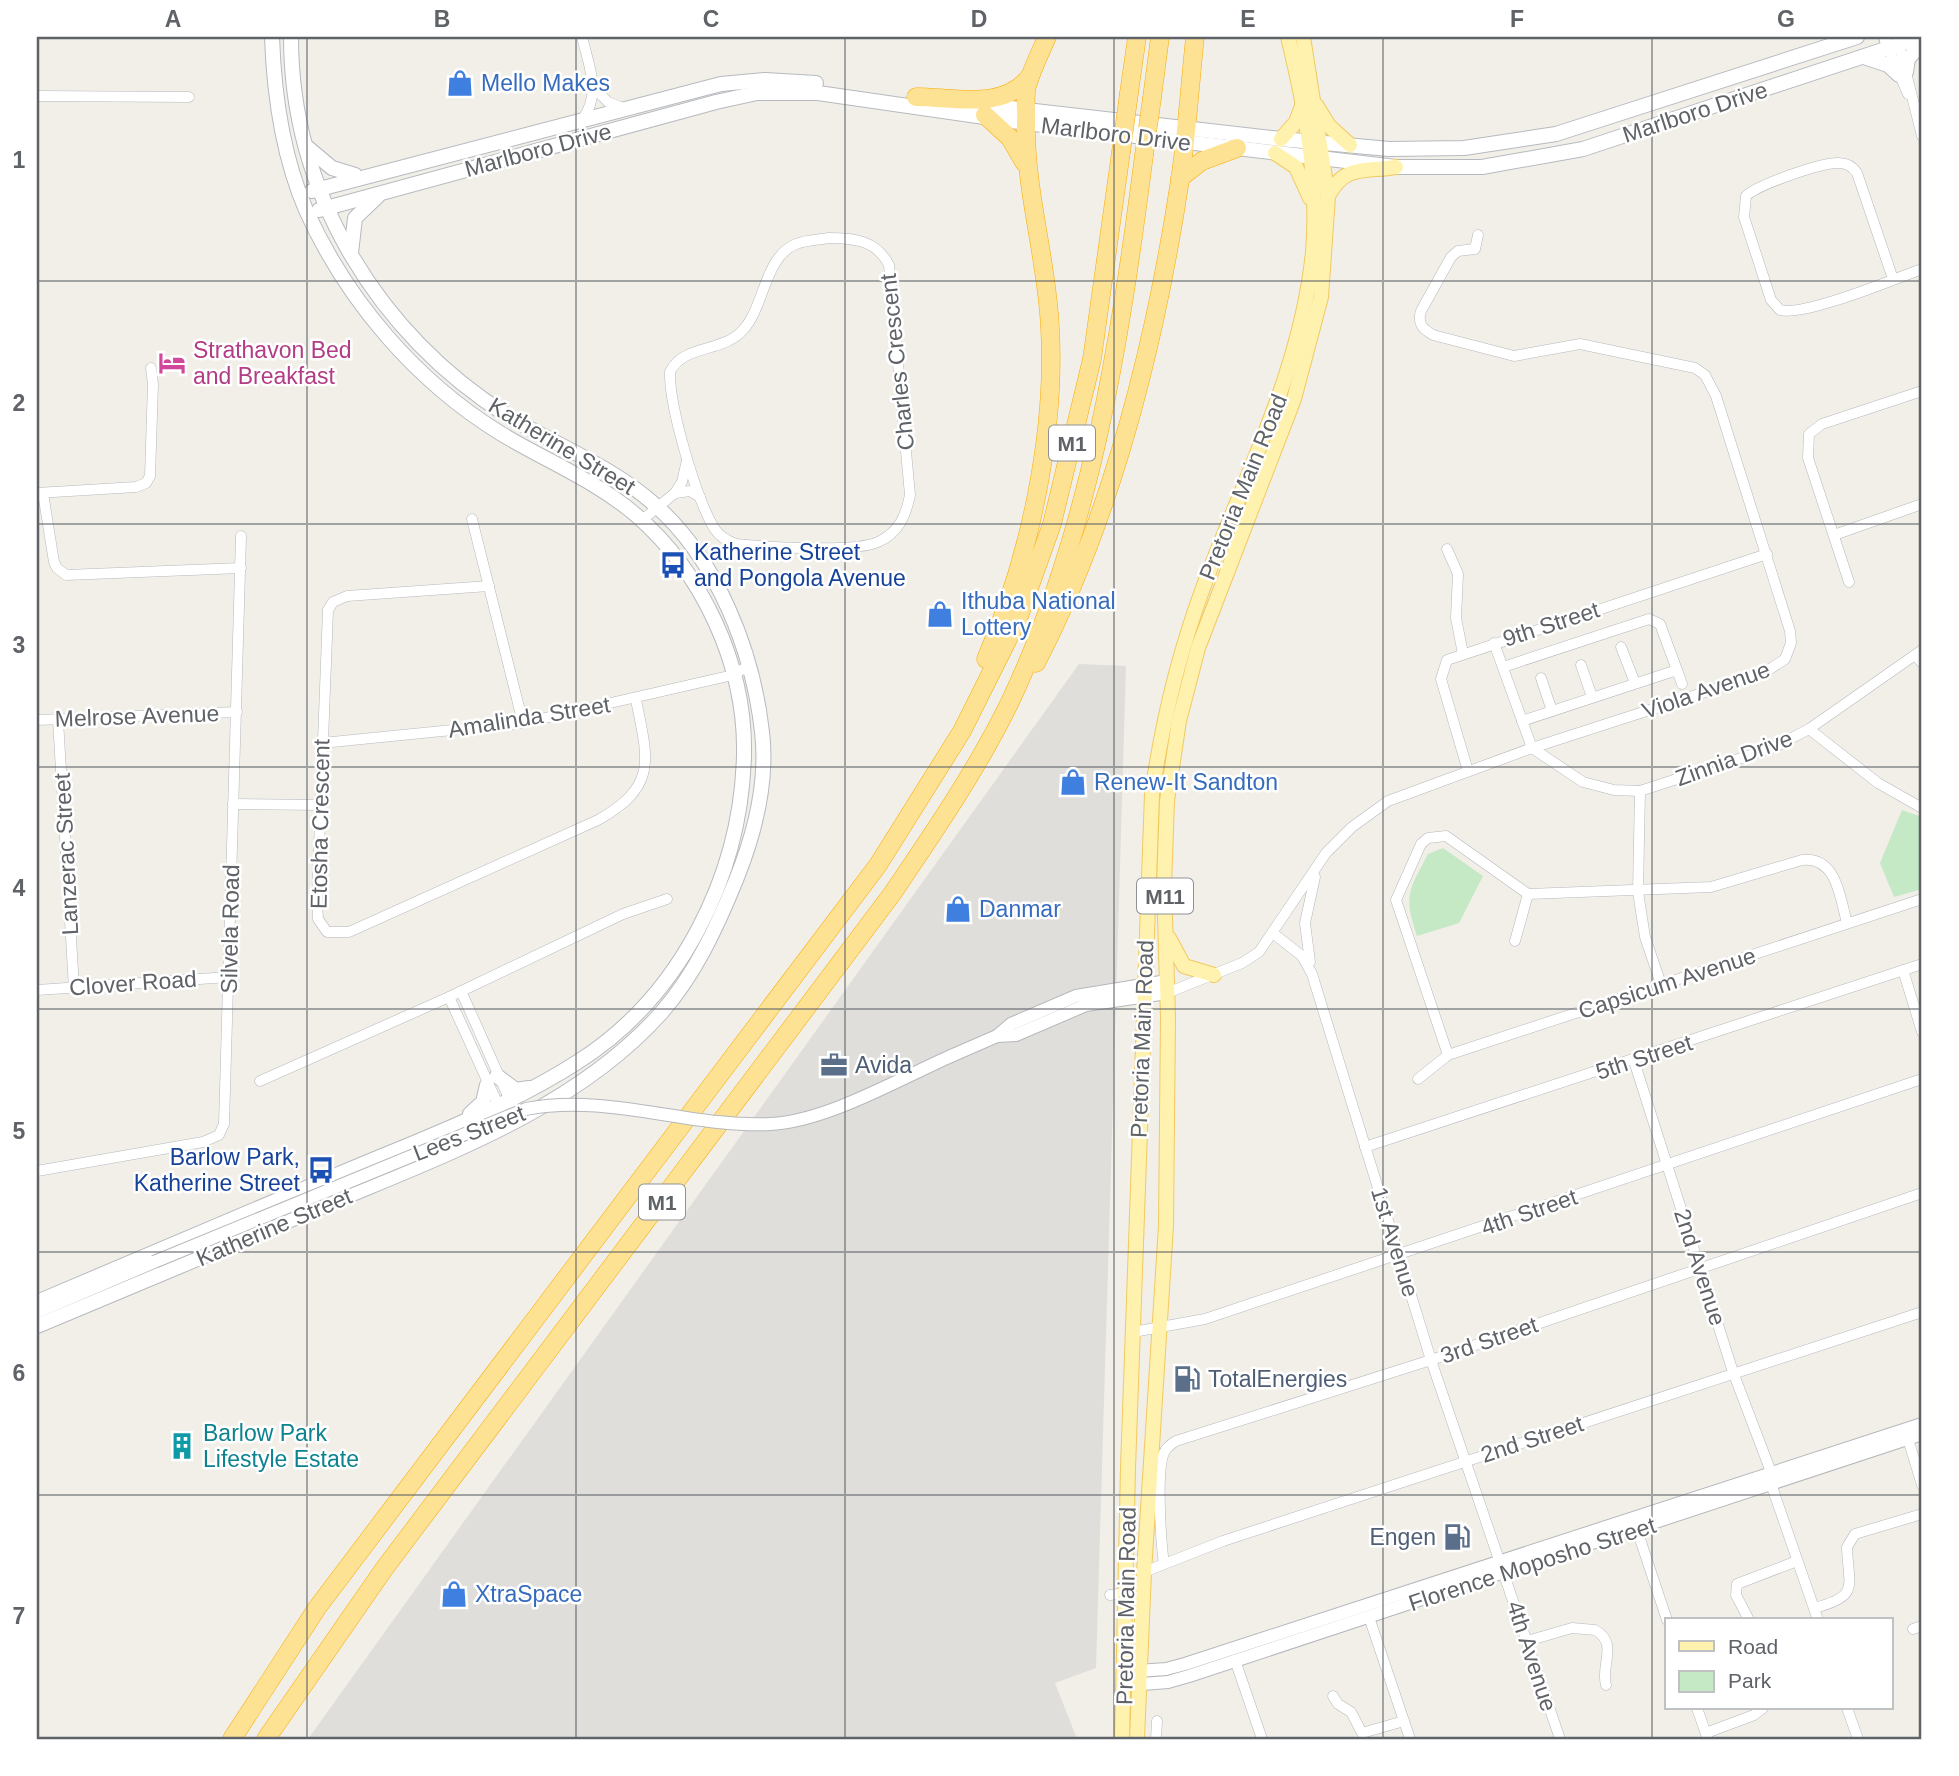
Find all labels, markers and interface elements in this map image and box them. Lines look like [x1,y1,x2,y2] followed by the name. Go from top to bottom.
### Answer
[165,6,181,32] text: A
[434,6,450,32] text: B
[703,6,719,32] text: C
[971,6,987,32] text: D
[1240,6,1256,32] text: E
[1510,6,1524,32] text: F
[1777,6,1795,32] text: G
[445,68,475,98] shop icon: Mello Makes
[481,70,610,96] place label: Mello Makes
[1619,76,1771,148] street label: Marlboro Drive
[1040,112,1192,156] street label: Marlboro Drive
[462,118,614,182] street label: Marlboro Drive
[13,147,26,173] text: 1
[875,272,919,452] street label: Charles Crescent
[193,337,352,389] place label: Strathavon Bed and Breakfast
[157,348,187,378] hotel icon: Strathavon Bed and Breakfast
[13,390,25,416] text: 2
[1194,390,1292,584] street label: Pretoria Main Road
[484,392,640,500] street label: Katherine Street
[1049,426,1095,460] road number: M1
[694,539,906,591] place label: Katherine Street and Pongola Avenue
[658,550,688,580] bus stop icon: Katherine Street and Pongola Avenue
[961,588,1116,640] place label: Ithuba National Lottery
[1500,596,1603,652] street label: 9th Street
[925,599,955,629] shop icon: Ithuba National Lottery
[13,632,25,658] text: 3
[1639,656,1773,724] street label: Viola Avenue
[446,691,612,743] street label: Amalinda Street
[54,700,220,732] street label: Melrose Avenue
[1672,725,1796,791] street label: Zinnia Drive
[306,738,334,909] street label: Etosha Crescent
[1058,767,1088,797] shop icon: Renew-It Sandton
[1094,769,1278,795] place label: Renew-It Sandton
[49,772,83,936] street label: Lanzerac Street
[216,864,244,994] street label: Silvela Road
[13,875,26,901] text: 4
[1137,878,1193,914] road number: M11
[943,894,973,924] shop icon: Danmar
[979,896,1061,922] place label: Danmar
[1126,940,1158,1138] street label: Pretoria Main Road
[1575,942,1759,1024] street label: Capsicum Avenue
[68,966,198,1000] street label: Clover Road
[1593,1029,1696,1085] street label: 5th Street
[819,1050,849,1080] office icon: Avida
[855,1052,912,1078] place label: Avida
[409,1100,529,1166] street label: Lees Street
[13,1118,26,1144] text: 5
[134,1144,301,1196] place label: Barlow Park, Katherine Street
[306,1155,336,1185] bus stop icon: Barlow Park, Katherine Street
[192,1182,356,1271] street label: Katherine Street
[1478,1183,1581,1241] street label: 4th Street
[639,1184,685,1220] road number: M1
[1366,1184,1424,1300] street label: 1st Avenue
[1669,1205,1731,1329] street label: 2nd Avenue
[1437,1311,1542,1369] street label: 3rd Street
[13,1360,25,1386] text: 6
[1172,1364,1202,1394] fuel station icon: TotalEnergies
[1208,1366,1347,1392] place label: TotalEnergies
[1478,1410,1587,1468] street label: 2nd Street
[203,1420,359,1472] place label: Barlow Park Lifestyle Estate
[167,1431,197,1461] building icon: Barlow Park Lifestyle Estate
[1111,1507,1141,1705] street label: Pretoria Main Road
[1405,1512,1659,1616] street label: Florence Moposho Street
[1442,1522,1472,1552] fuel station icon: Engen
[1369,1524,1436,1550] place label: Engen
[439,1579,469,1609] shop icon: XtraSpace
[475,1581,582,1607] place label: XtraSpace
[1502,1597,1562,1715] street label: 4th Avenue
[13,1603,25,1629] text: 7
[1665,1618,1892,1710] legend
[1728,1635,1778,1658] text: Road
[1728,1669,1772,1692] text: Park

